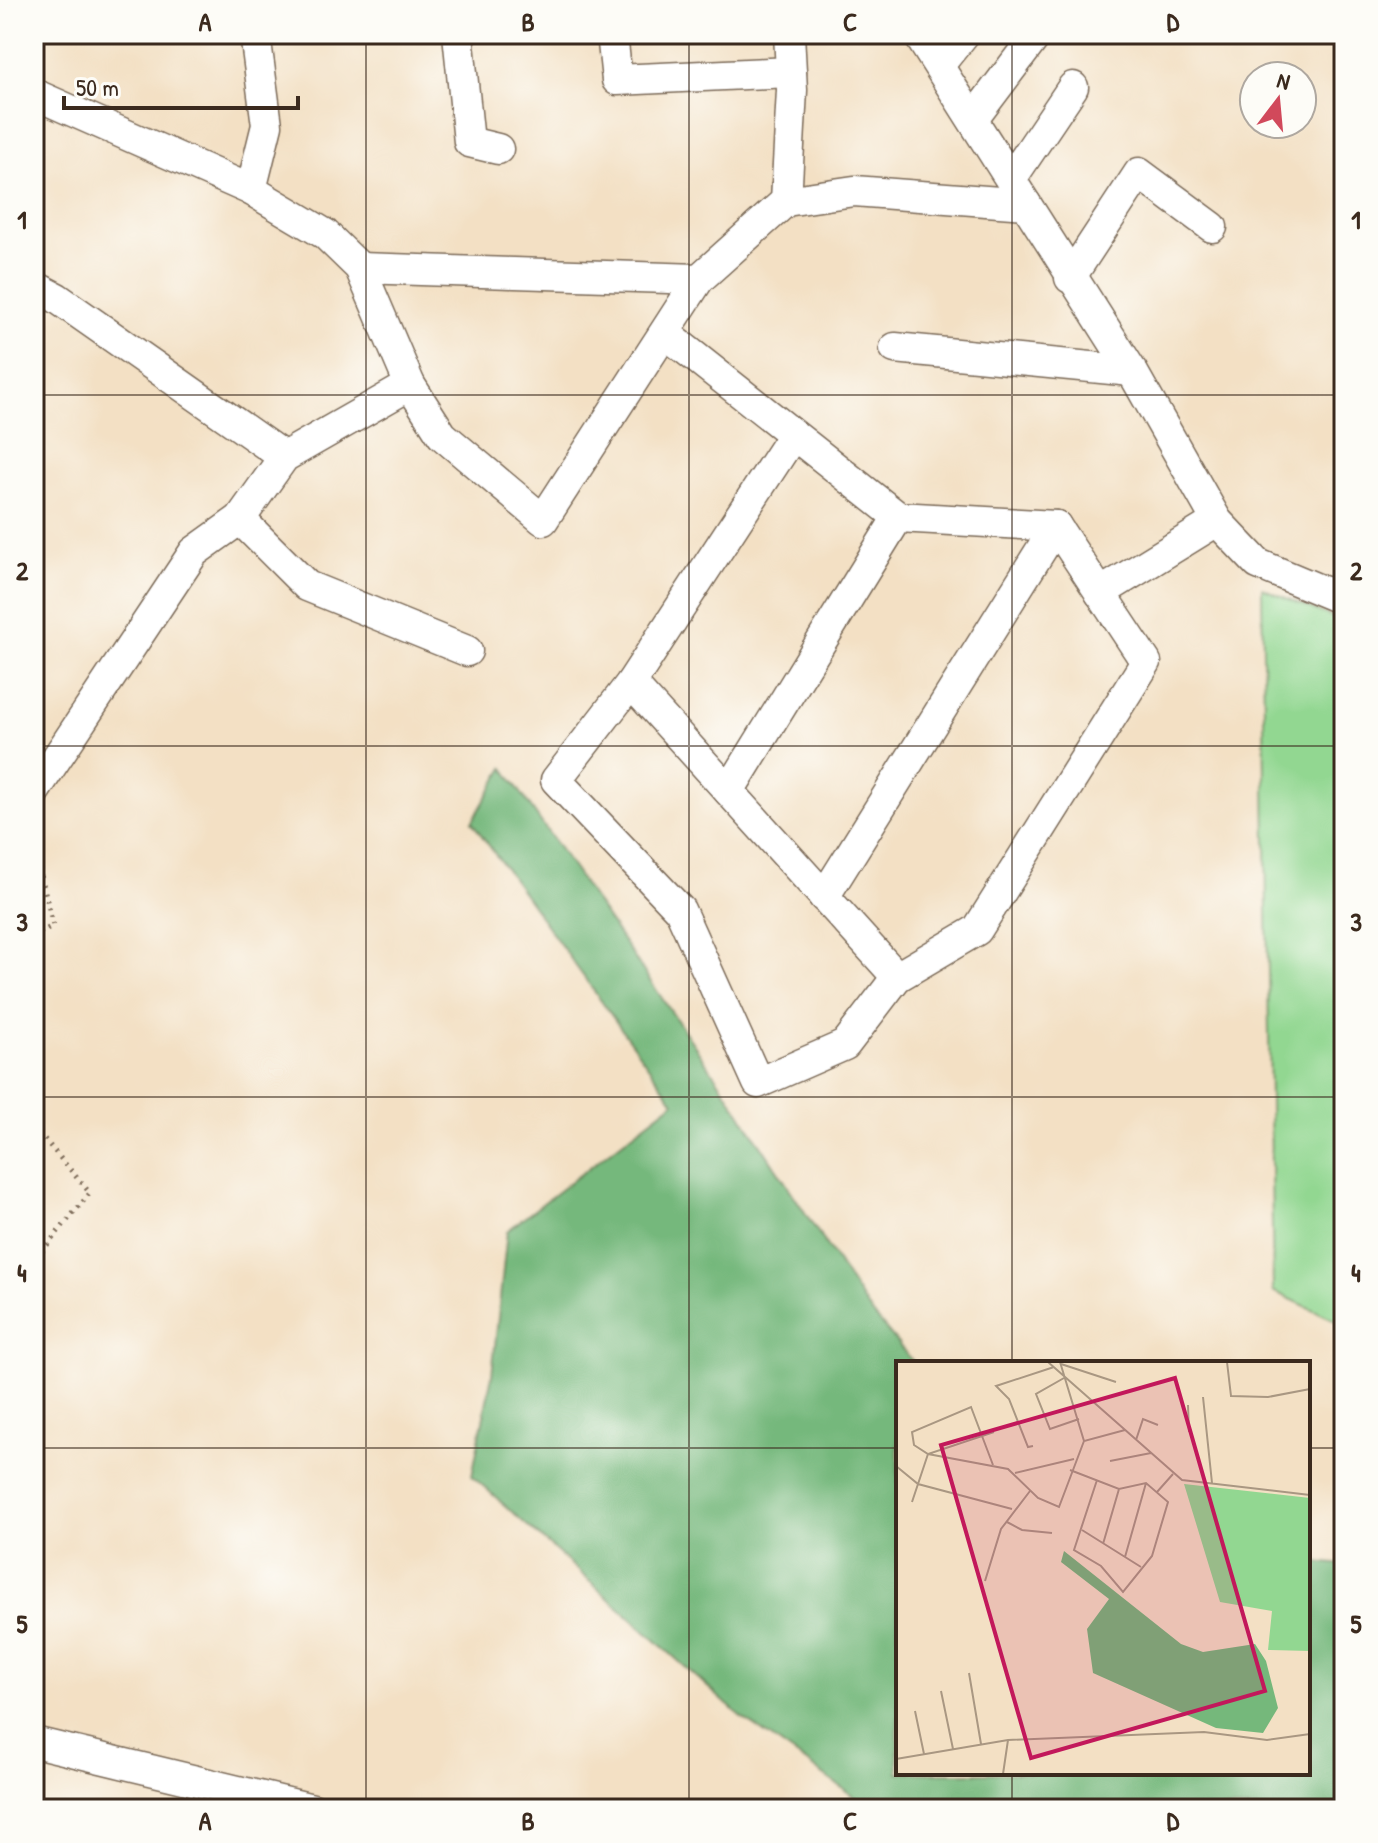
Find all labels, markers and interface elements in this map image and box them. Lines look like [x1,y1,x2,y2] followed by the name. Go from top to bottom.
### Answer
[199,4,212,39] text: A
[521,4,535,39] text: B
[843,4,857,39] text: C
[1167,4,1180,39] text: D
[64,60,298,110] scale bar
[1238,60,1318,140] north arrow
[1274,65,1294,97] text: N
[76,71,119,103] text: 50 m
[17,202,27,237] text: 1
[1351,202,1361,237] text: 1
[16,553,29,588] text: 2
[1350,553,1363,588] text: 2
[16,904,28,939] text: 3
[1350,904,1362,939] text: 3
[17,1255,27,1290] text: 4
[1351,1255,1361,1290] text: 4
[896,1361,1310,1775] inset map
[17,1606,28,1641] text: 5
[1351,1606,1362,1641] text: 5
[199,1803,212,1838] text: A
[521,1803,535,1838] text: B
[843,1803,857,1838] text: C
[1167,1803,1180,1838] text: D

